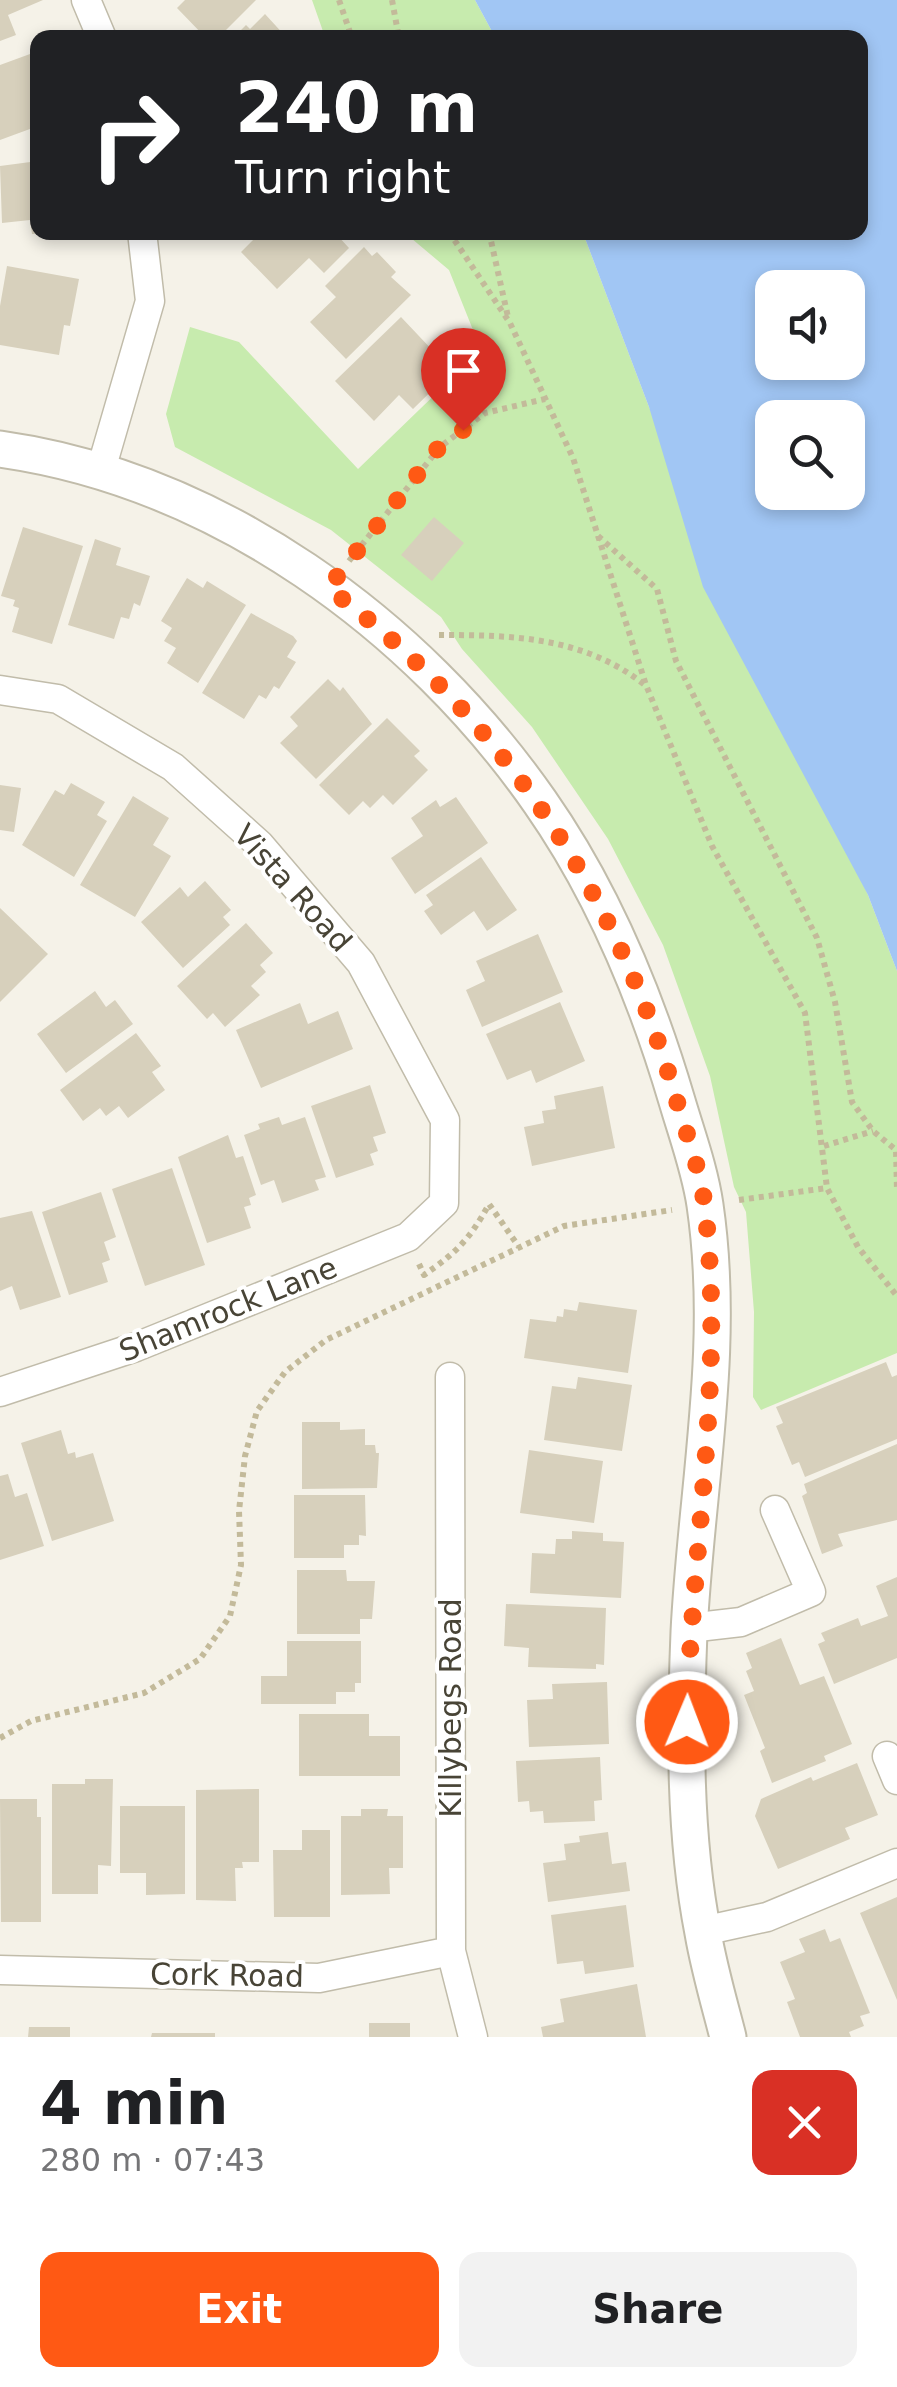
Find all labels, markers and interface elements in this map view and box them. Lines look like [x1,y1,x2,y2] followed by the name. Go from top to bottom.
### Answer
[235,67,478,149] text: 240 m
[70,70,200,200] icon: right
[235,151,450,204] text: Turn right
[755,270,865,510] map controls
[755,270,865,380] button: sound
[421,328,506,431] pin
[436,343,491,398] icon: arrive
[755,400,865,510] button: search
[227,817,359,959] street label: Vista Road
[114,1249,342,1369] street label: Shamrock Lane
[433,1598,468,1818] street label: Killybegs Road
[635,1670,739,1774] position arrow
[150,1956,304,1994] street label: Cork Road
[40,2068,228,2138] text: 4 min
[752,2070,857,2175] button: close
[40,2141,265,2179] text: 280 m · 07:43
[40,2252,439,2367] button: Exit
[459,2252,857,2367] button: Share

